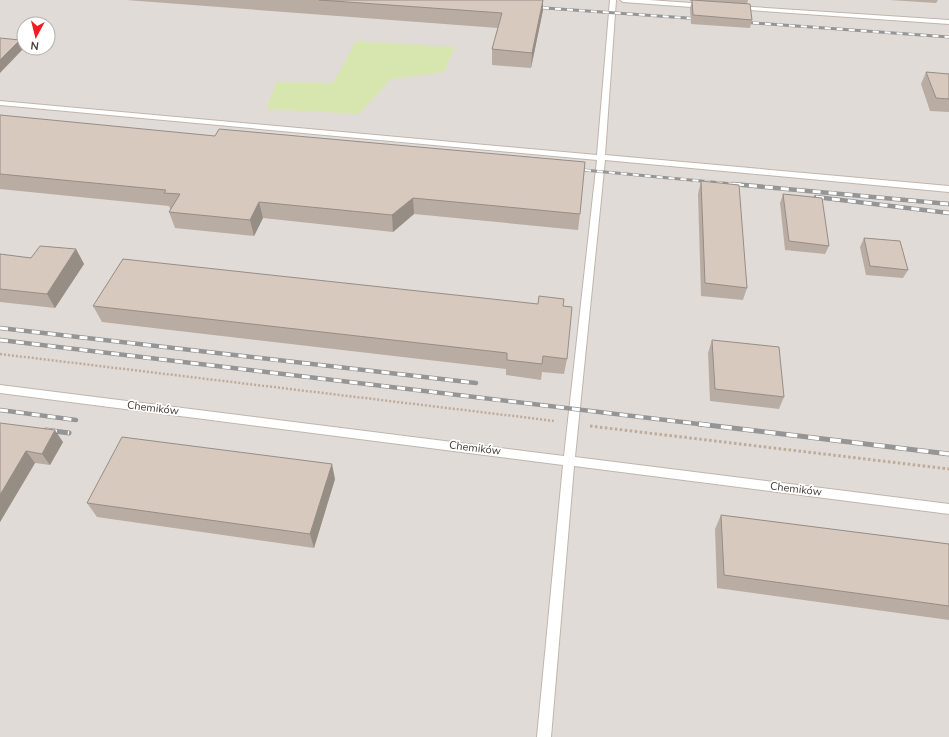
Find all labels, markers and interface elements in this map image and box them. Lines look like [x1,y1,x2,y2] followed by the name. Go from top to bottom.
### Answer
[16,16,56,56] north arrow
[30,37,40,53] text: N
[126,397,180,419] street label: Chemików
[448,437,502,459] street label: Chemików
[769,478,823,500] street label: Chemików

